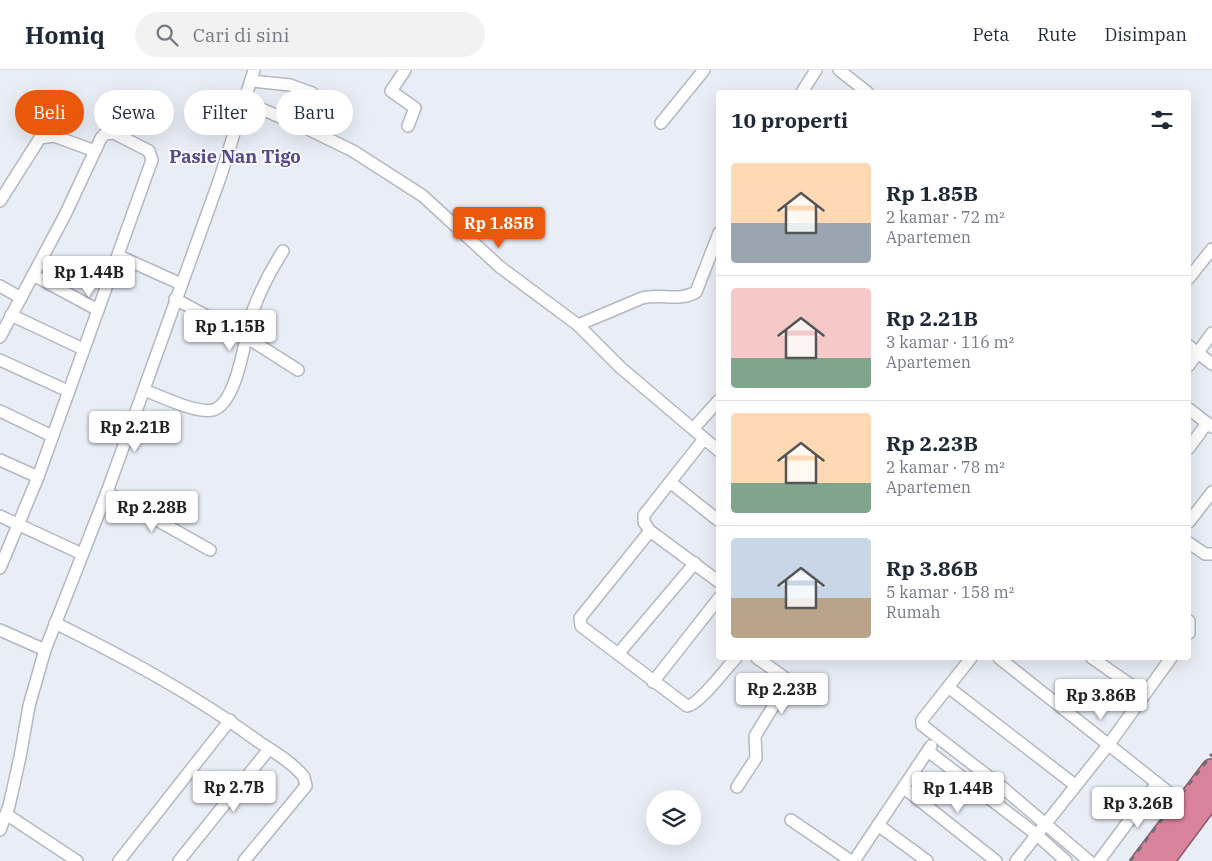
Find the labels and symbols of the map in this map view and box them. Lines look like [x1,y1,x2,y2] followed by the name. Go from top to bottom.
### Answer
[169,145,301,168] district label: Pasie Nan Tigo
[447,206,551,249] pin: Rp 1.85B
[37,256,141,298] pin: Rp 1.44B
[178,310,282,352] pin: Rp 1.15B
[83,410,187,453] pin: Rp 2.21B
[100,490,204,533] pin: Rp 2.28B
[730,672,834,715] pin: Rp 2.23B
[1049,678,1153,721] pin: Rp 3.86B
[188,770,280,813] pin: Rp 2.7B
[906,772,1010,814] pin: Rp 1.44B
[1086,786,1190,829] pin: Rp 3.26B

